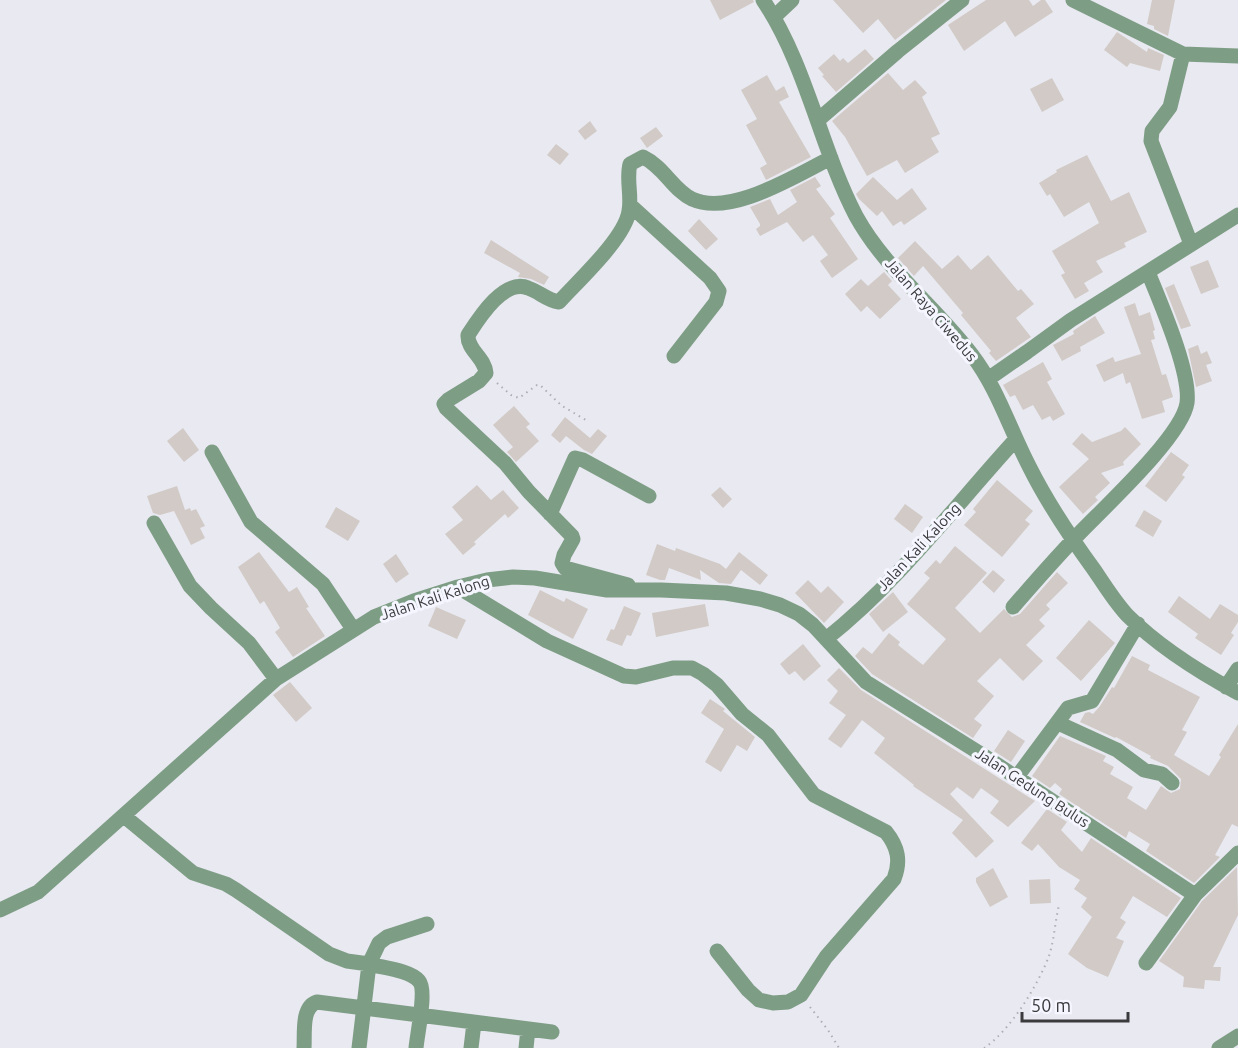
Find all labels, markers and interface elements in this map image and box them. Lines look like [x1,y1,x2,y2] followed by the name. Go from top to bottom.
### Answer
[882,255,981,365] street label: Jalan Raya Ciwedus
[874,499,963,594] street label: Jalan Kali Kalong
[378,572,491,623] street label: Jalan Kali Kalong
[972,744,1092,831] street label: Jalan Gedung Bulus
[1022,985,1128,1023] scale bar
[1031,995,1071,1015] text: 50 m

